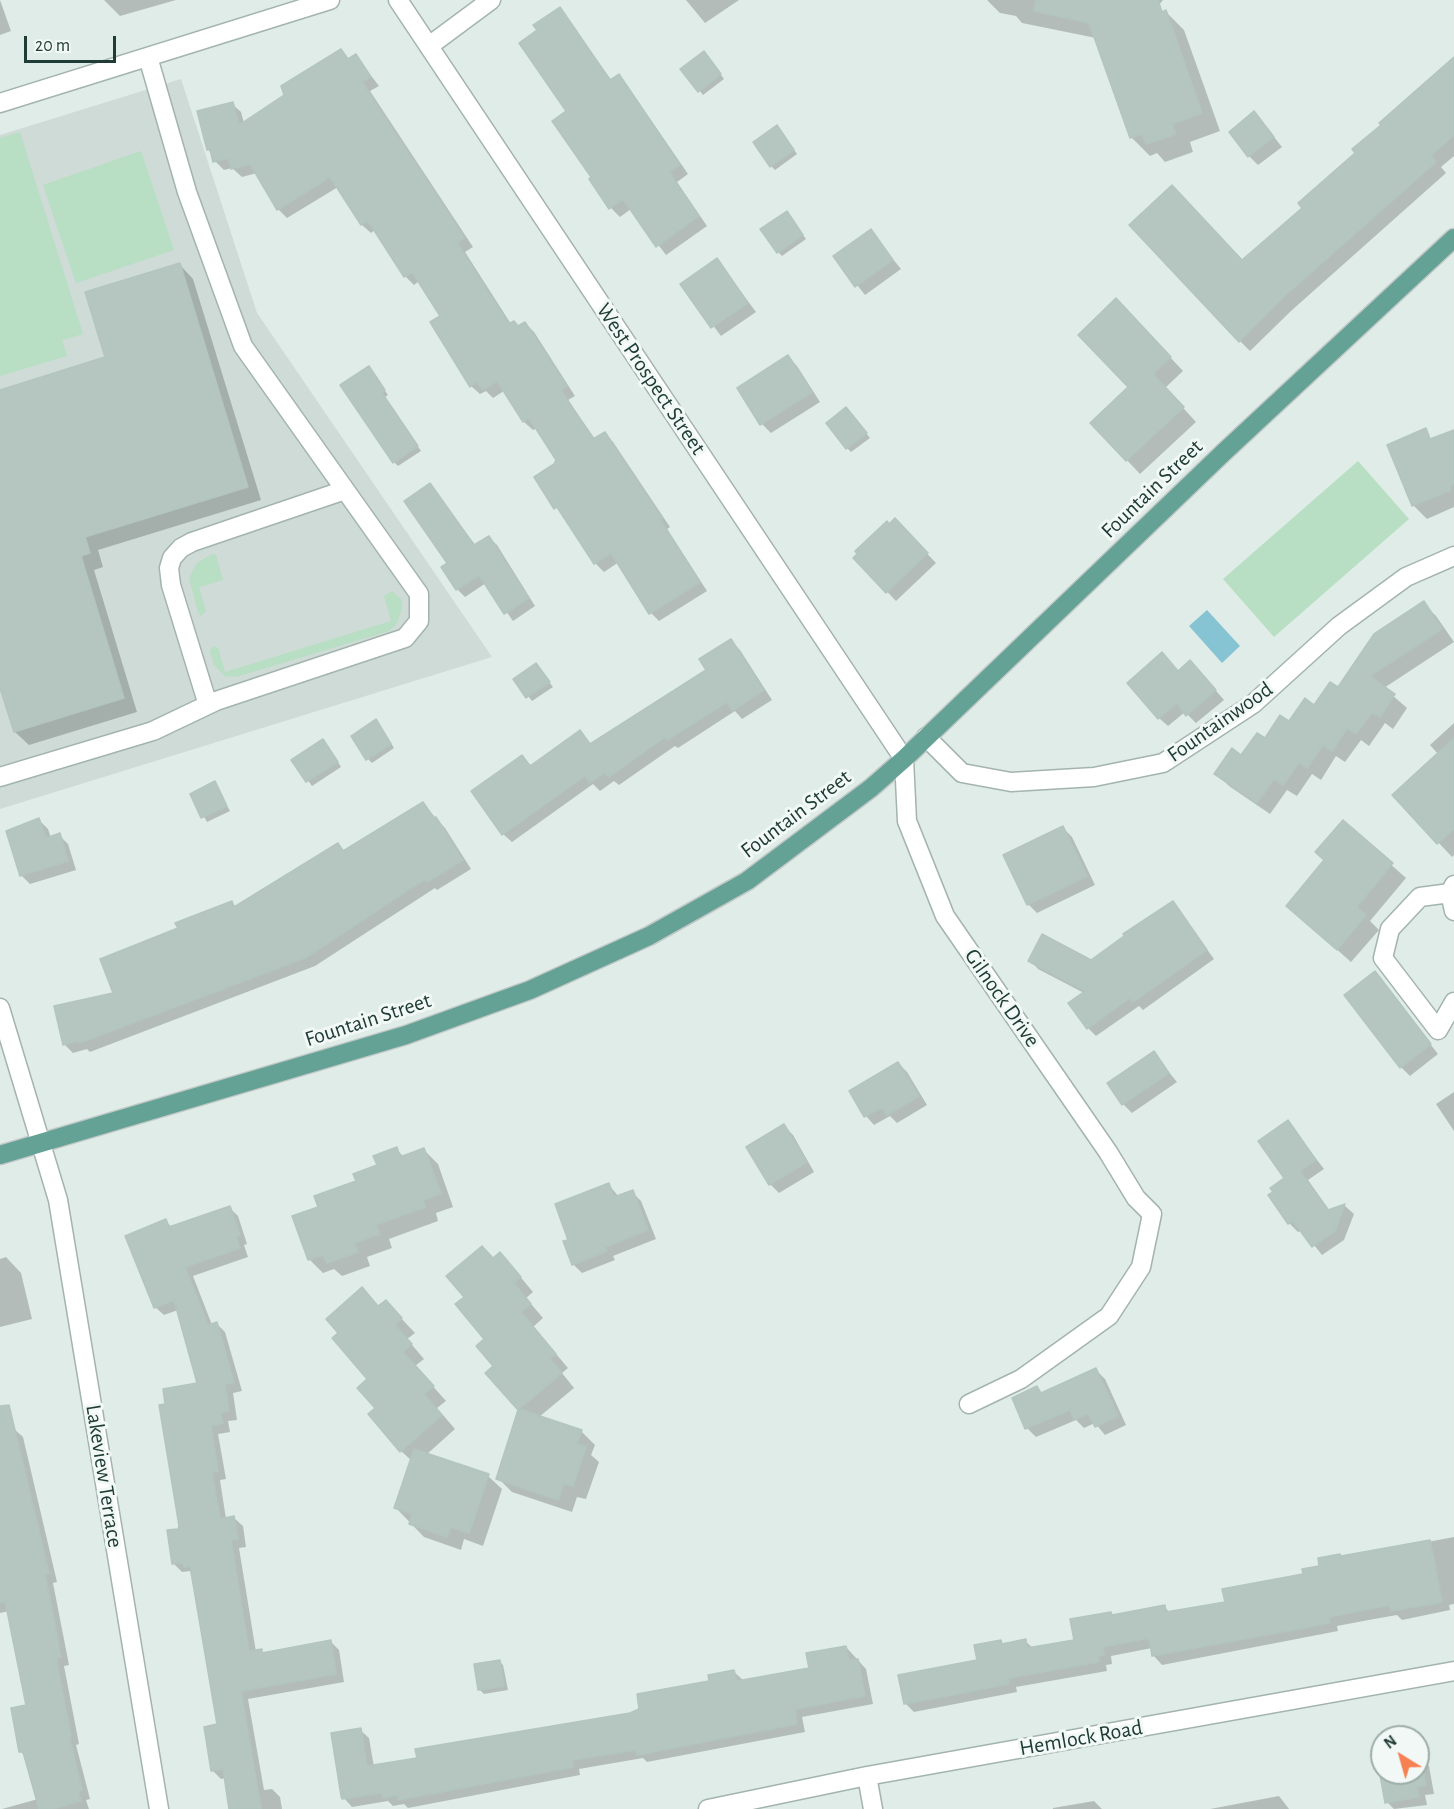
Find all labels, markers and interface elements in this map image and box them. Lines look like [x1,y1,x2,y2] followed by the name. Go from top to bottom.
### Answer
[27,24,118,62] scale bar
[35,37,70,55] text: 20 m
[591,298,711,460] street label: West Prospect Street
[1096,434,1208,544] street label: Fountain Street
[1162,676,1278,768] street label: Fountainwood
[736,764,856,864] street label: Fountain Street
[958,944,1046,1052] street label: Gilnock Drive
[302,987,434,1053] street label: Fountain Street
[80,1403,128,1549] street label: Lakeview Terrace
[1017,1714,1145,1762] street label: Hemlock Road
[1370,1725,1430,1785] north arrow
[1381,1732,1400,1752] text: N

